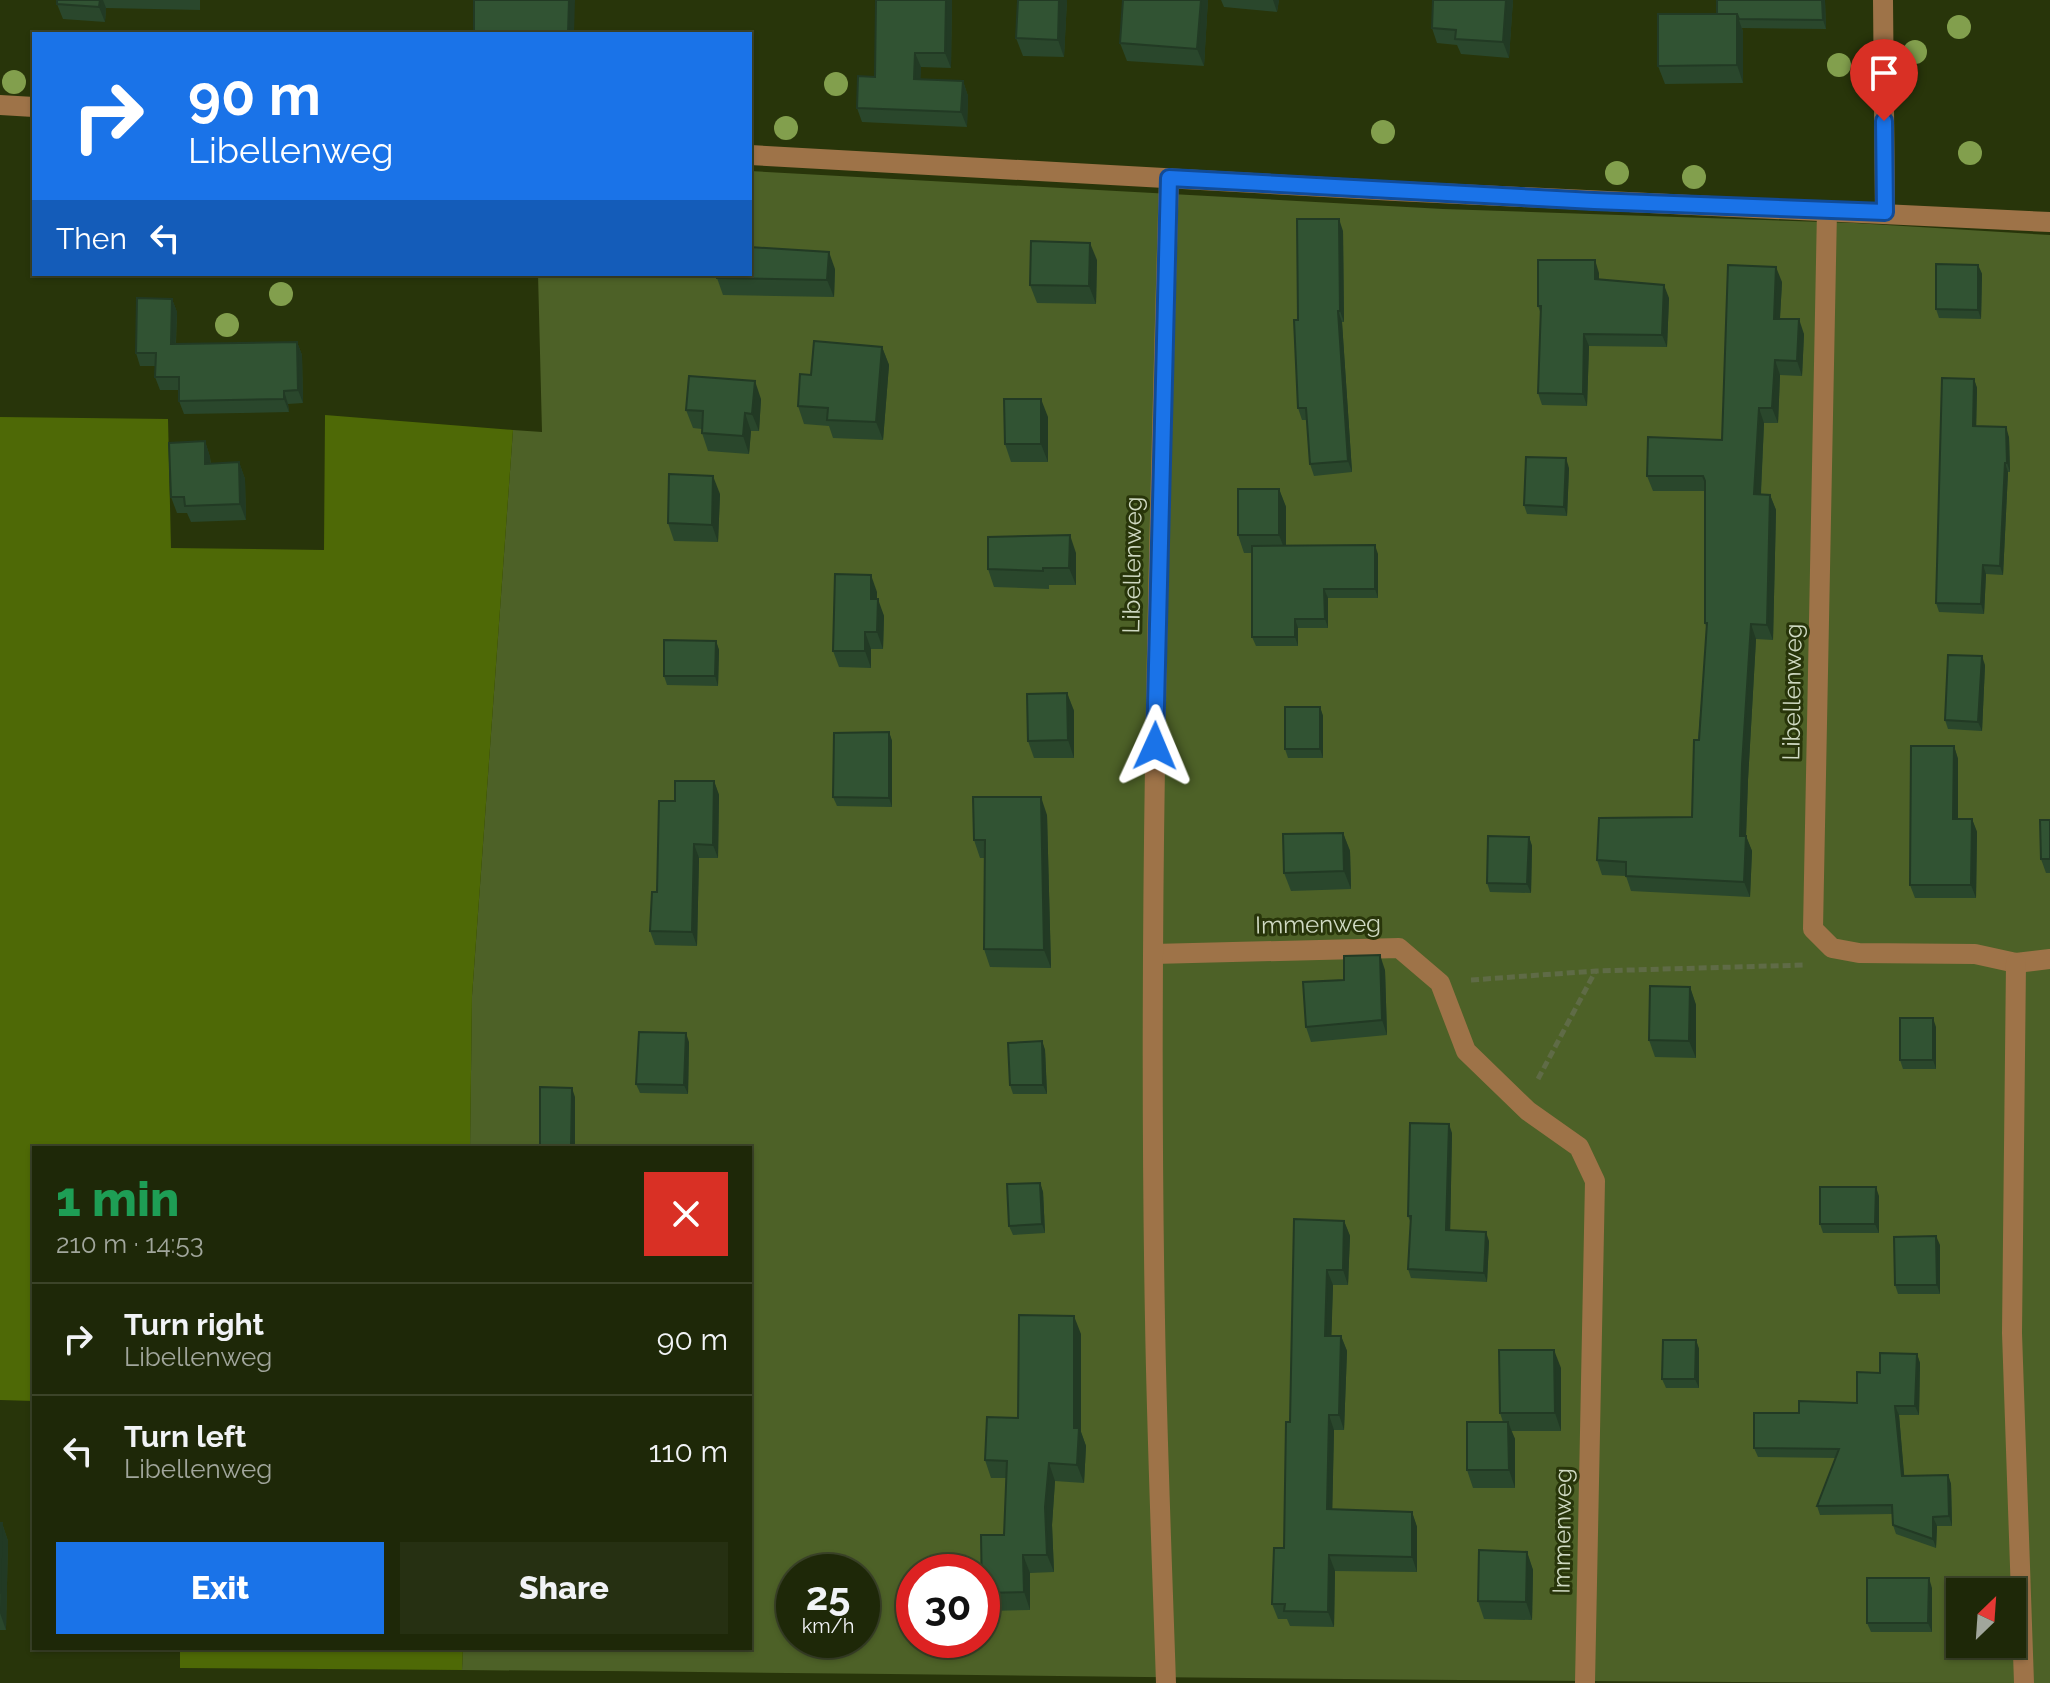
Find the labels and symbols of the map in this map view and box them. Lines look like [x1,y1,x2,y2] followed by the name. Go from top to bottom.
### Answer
[1850,39,1918,121] pin
[1116,496,1148,634] street label: Libellenweg
[1776,623,1808,761] street label: Libellenweg
[1113,704,1197,788] position arrow
[1255,908,1381,940] street label: Immenweg
[1546,1468,1578,1594] street label: Immenweg
[896,1554,1000,1658] speed limit sign: 30
[1946,1578,2026,1658] north arrow

